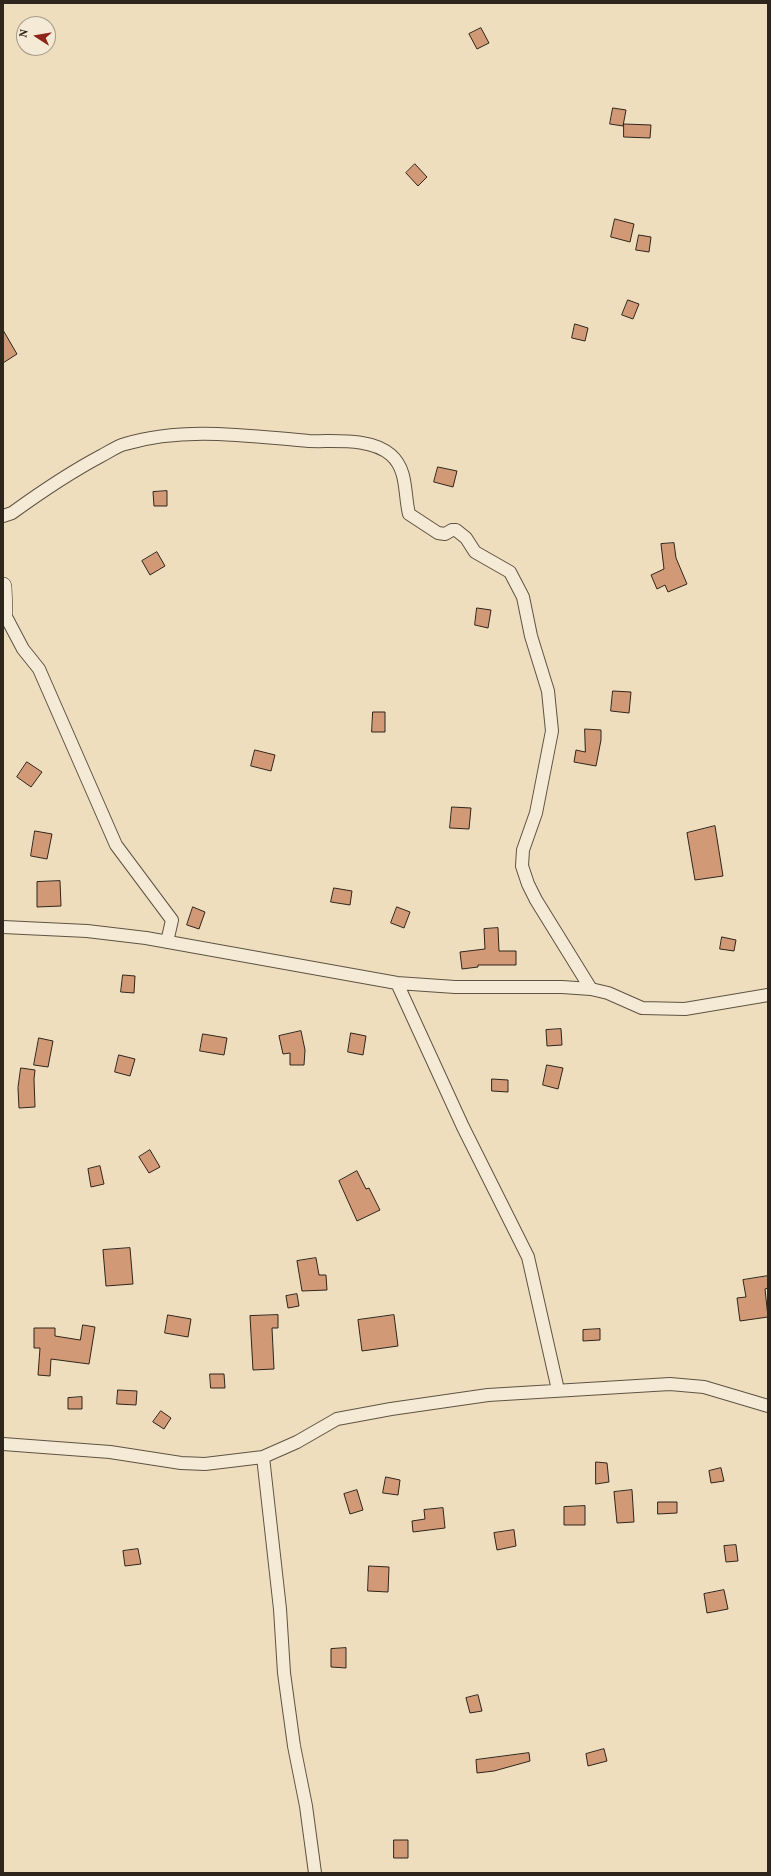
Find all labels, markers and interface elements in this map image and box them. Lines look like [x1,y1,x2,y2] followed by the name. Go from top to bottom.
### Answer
[16,16,56,56] north arrow
[17,28,33,39] text: N

